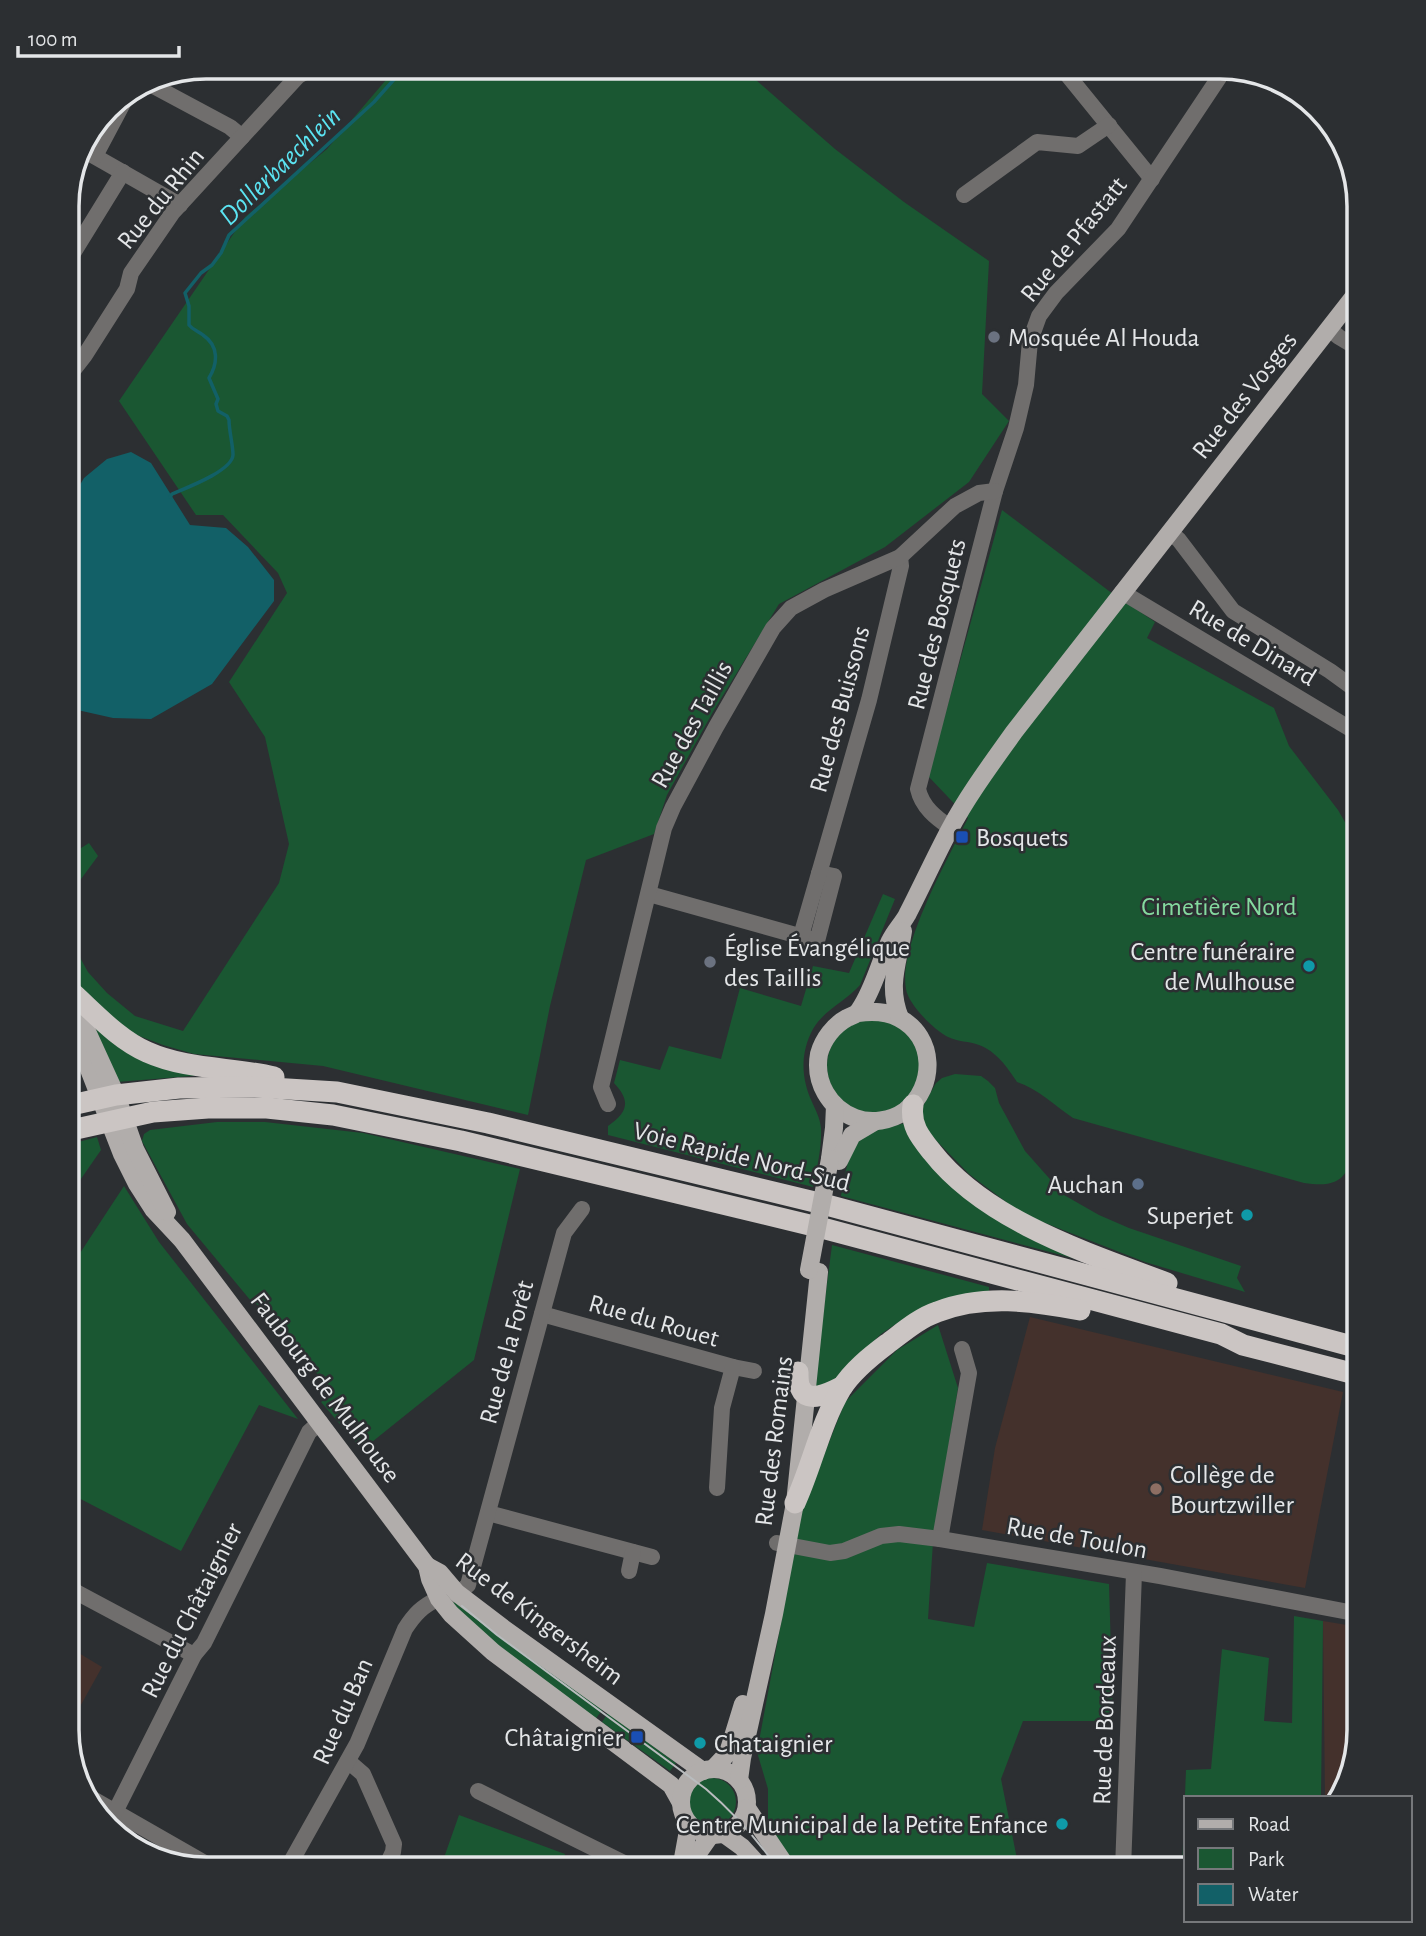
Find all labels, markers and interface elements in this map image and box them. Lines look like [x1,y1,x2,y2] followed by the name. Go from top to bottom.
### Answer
[18,14,178,58] scale bar
[28,29,78,50] text: 100 m
[214,102,347,231] water label: Dollerbaechlein
[112,143,209,254] street label: Rue du Rhin
[1016,172,1132,307] street label: Rue de Pfastatt
[1008,325,1200,351] place label: Mosquée Al Houda
[1187,327,1302,464] street label: Rue des Vosges
[986,329,1002,345] marker: Mosquée Al Houda
[903,536,971,712] street label: Rue des Bosquets
[1184,595,1321,691] street label: Rue de Dinard
[805,623,875,795] street label: Rue des Buissons
[646,657,737,792] street label: Rue des Taillis
[976,825,1068,851] place label: Bosquets
[954,829,970,845] marker: Bosquets
[1141,894,1297,920] park label: Cimetière Nord
[724,933,910,991] place label: Église Évangélique des Taillis
[1131,939,1295,995] place label: Centre funéraire de Mulhouse
[702,954,718,970] marker: Église Évangélique des Taillis
[1301,958,1317,974] marker: Centre funéraire de Mulhouse
[631,1117,853,1197] street label: Voie Rapide Nord-Sud
[1048,1172,1124,1198] place label: Auchan
[1130,1176,1146,1192] marker: Auchan
[1147,1203,1233,1229] place label: Superjet
[1239,1207,1255,1223] marker: Superjet
[475,1278,539,1427] street label: Rue de la Forêt
[245,1288,405,1488] street label: Faubourg de Mulhouse
[586,1290,722,1352] street label: Rue du Rouet
[751,1355,797,1528] street label: Rue des Romains
[1170,1462,1295,1518] place label: Collège de Bourtzwiller
[1148,1481,1164,1497] marker: Collège de Bourtzwiller
[1004,1513,1149,1563] street label: Rue de Toulon
[137,1518,248,1702] street label: Rue du Châtaignier
[451,1548,628,1690] street label: Rue de Kingersheim
[1089,1635,1121,1805] street label: Rue de Bordeaux
[308,1654,378,1769] street label: Rue du Ban
[505,1725,624,1751] place label: Châtaignier
[629,1729,645,1745] marker: Châtaignier
[714,1731,833,1757] place label: Chataignier
[692,1735,708,1751] marker: Chataignier
[1184,1796,1412,1922] legend
[676,1812,1048,1838] place label: Centre Municipal de la Petite Enfance
[1248,1814,1290,1835] text: Road
[1054,1816,1070,1832] marker: Centre Municipal de la Petite Enfance
[1248,1849,1285,1870] text: Park
[1248,1884,1298,1905] text: Water

